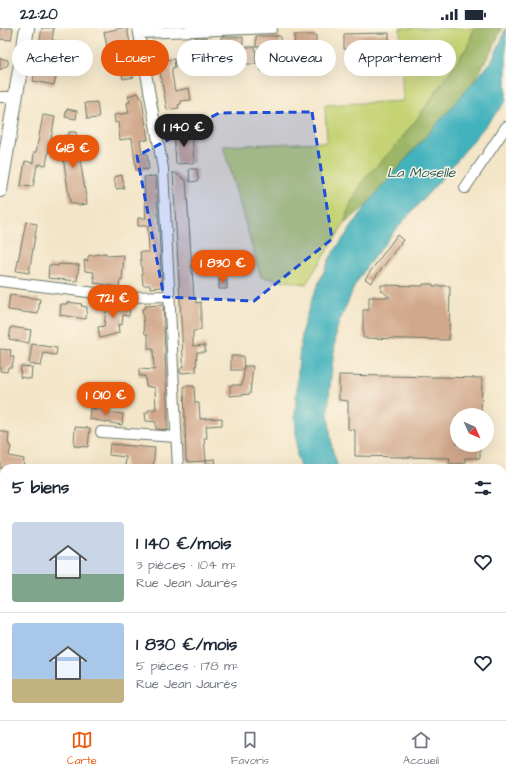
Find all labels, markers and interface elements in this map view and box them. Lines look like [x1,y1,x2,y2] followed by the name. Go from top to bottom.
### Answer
[20,4,58,25] text: 22:20
[12,40,93,76] chip: Acheter
[101,40,169,76] chip: Louer
[177,40,247,76] chip: Filtres
[255,40,336,76] chip: Nouveau
[344,40,456,76] chip: Appartement
[147,114,221,148] pin: 1 140 €
[163,118,205,136] text: 1 140 €
[45,135,101,169] pin: 618 €
[56,139,90,157] text: 618 €
[387,163,457,183] water label: La Moselle
[186,250,260,284] pin: 1 830 €
[200,254,246,272] text: 1 830 €
[85,285,141,319] pin: 721 €
[97,289,129,307] text: 721 €
[69,382,143,416] pin: 1 010 €
[86,386,126,404] text: 1 010 €
[450,408,494,452] north arrow
[450,408,494,452] map controls
[12,476,69,500] text: 5 biens
[472,477,494,499] icon: filters
[136,532,231,556] text: 1 140 €/mois
[44,538,92,586] icon: home
[472,551,494,573] icon: heart
[136,556,237,574] text: 3 pièces · 104 m²
[136,574,237,592] text: Rue Jean Jaurès
[136,633,237,657] text: 1 830 €/mois
[44,639,92,687] icon: home
[472,652,494,674] icon: heart
[136,657,239,675] text: 5 pièces · 178 m²
[136,675,237,693] text: Rue Jean Jaurès
[67,729,97,768] tab: Carte
[231,729,269,768] tab: Favoris
[403,729,439,768] tab: Accueil

